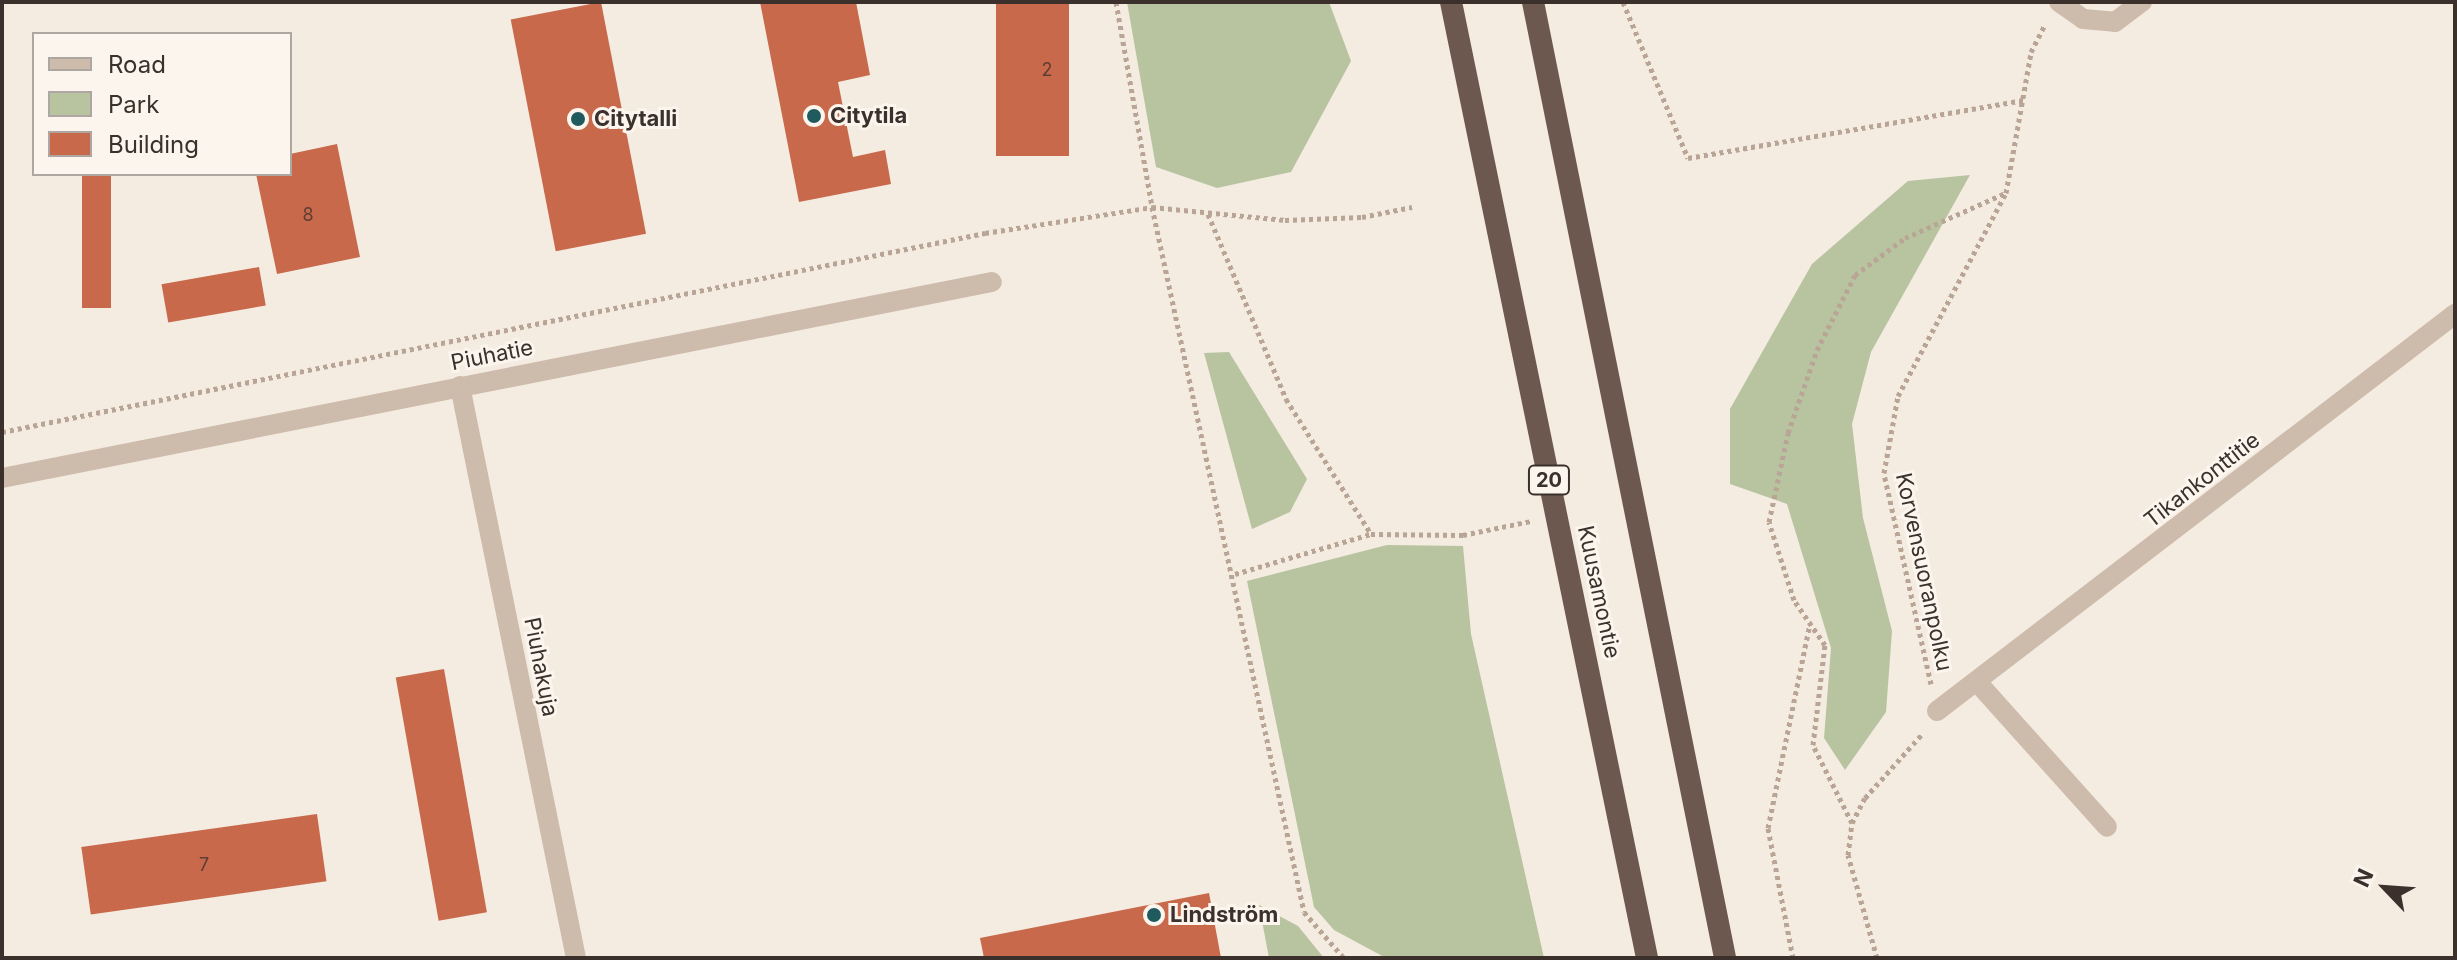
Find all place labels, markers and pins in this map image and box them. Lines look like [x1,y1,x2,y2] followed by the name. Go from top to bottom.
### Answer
[830,103,907,129] place label: Citytila
[594,106,677,132] place label: Citytalli
[805,107,823,125] marker: Citytila
[569,110,587,128] marker: Citytalli
[1170,902,1278,928] place label: Lindström
[1145,906,1163,924] marker: Lindström

